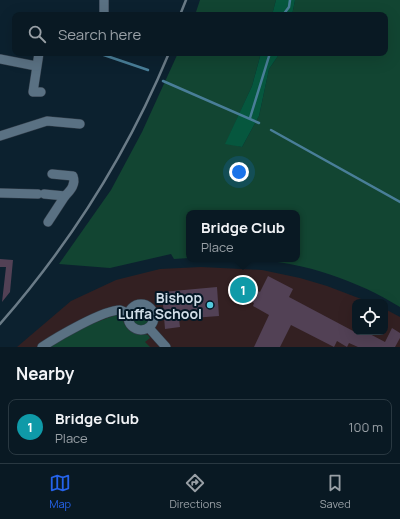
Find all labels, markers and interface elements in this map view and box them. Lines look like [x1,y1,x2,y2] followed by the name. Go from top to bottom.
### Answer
[12,12,388,56] search box
[26,23,48,45] icon: search
[58,24,141,45] text: Search here
[229,162,249,182] your location
[186,210,300,262] popup
[201,217,285,238] text: Bridge Club
[201,238,234,256] text: Place
[230,275,256,305] pin: 1
[118,288,202,323] place label: Bishop Luffa School
[352,299,388,335] map controls
[352,299,388,335] button: locate
[205,300,215,310] marker: Bishop Luffa School
[16,362,74,385] text: Nearby
[55,408,139,429] text: Bridge Club
[27,418,33,436] text: 1
[348,418,383,436] text: 100 m
[55,429,88,447] text: Place
[49,472,71,511] tab: Map
[169,472,222,511] tab: Directions
[320,472,351,511] tab: Saved

